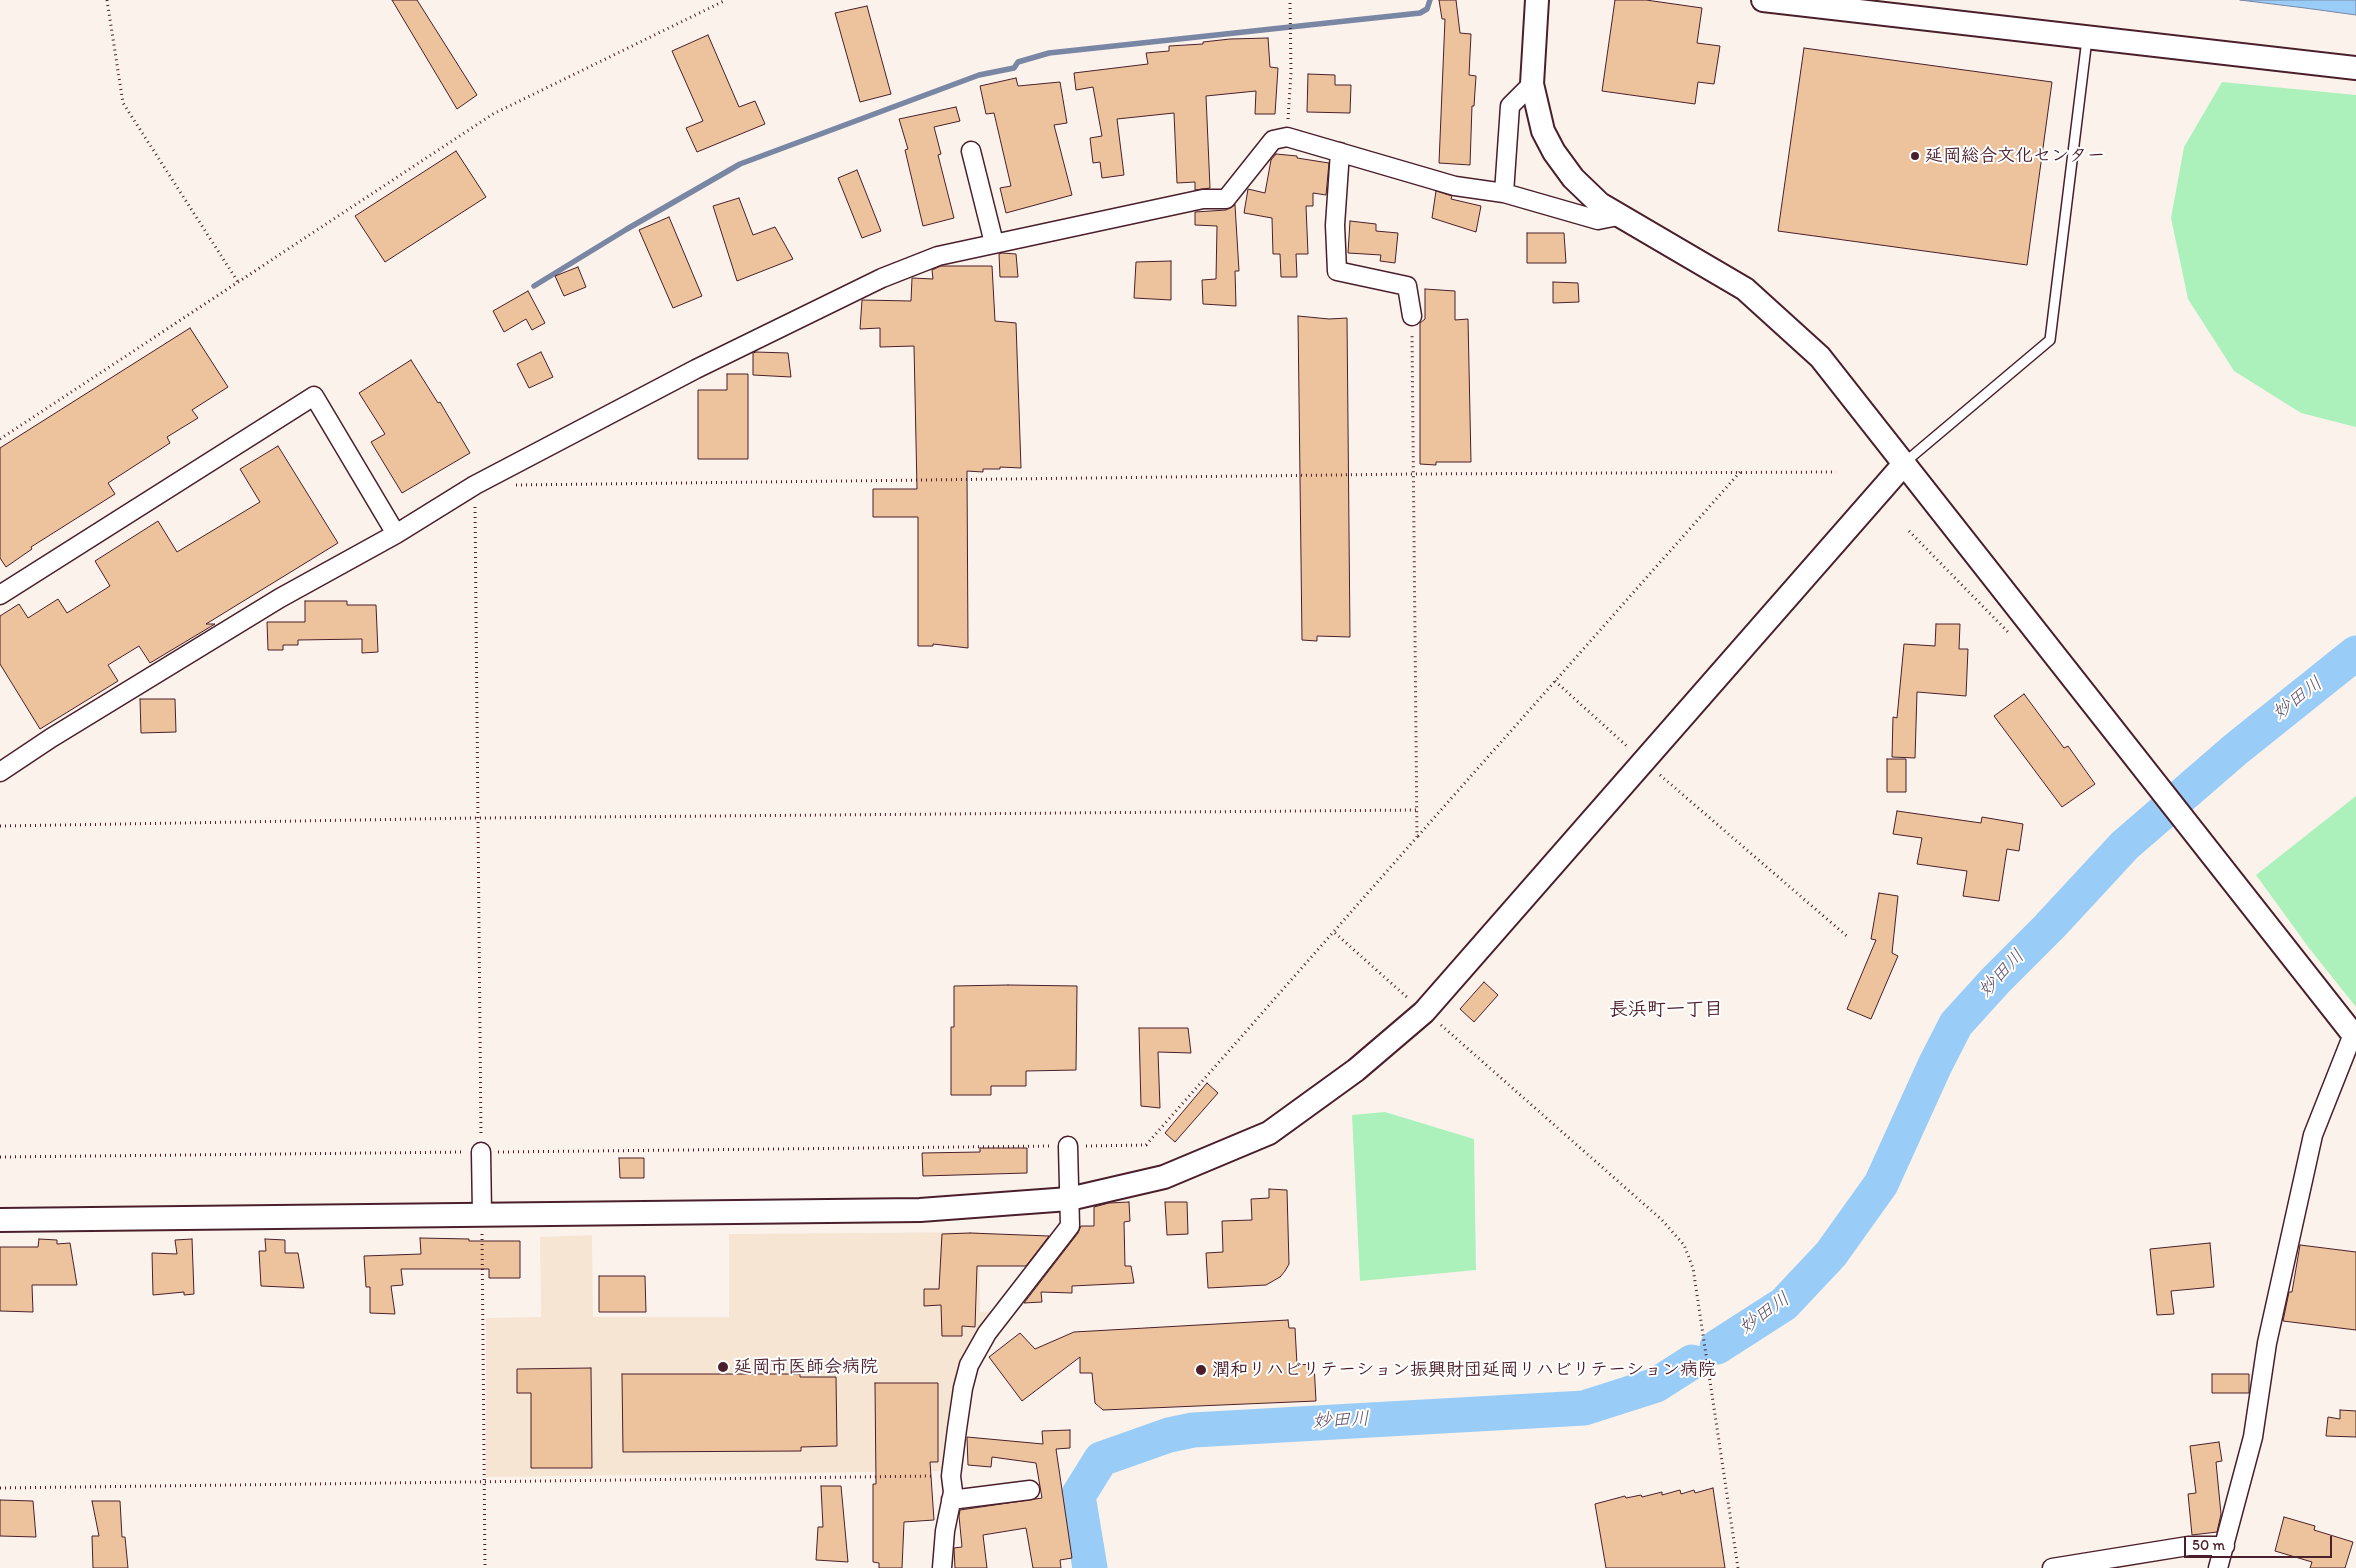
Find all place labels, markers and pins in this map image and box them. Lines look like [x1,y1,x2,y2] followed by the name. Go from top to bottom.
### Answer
[1925,145,2105,167] place label: 延岡総合文化センター
[1909,150,1921,162] marker: 延岡総合文化センター
[734,1356,878,1378] place label: 延岡市医師会病院
[1212,1359,1716,1381] place label: 潤和リハビリテーション振興財団延岡リハビリテーション病院
[716,1360,730,1374] marker: 延岡市医師会病院
[1194,1363,1208,1377] marker: 潤和リハビリテーション振興財団延岡リハビリテーション病院

